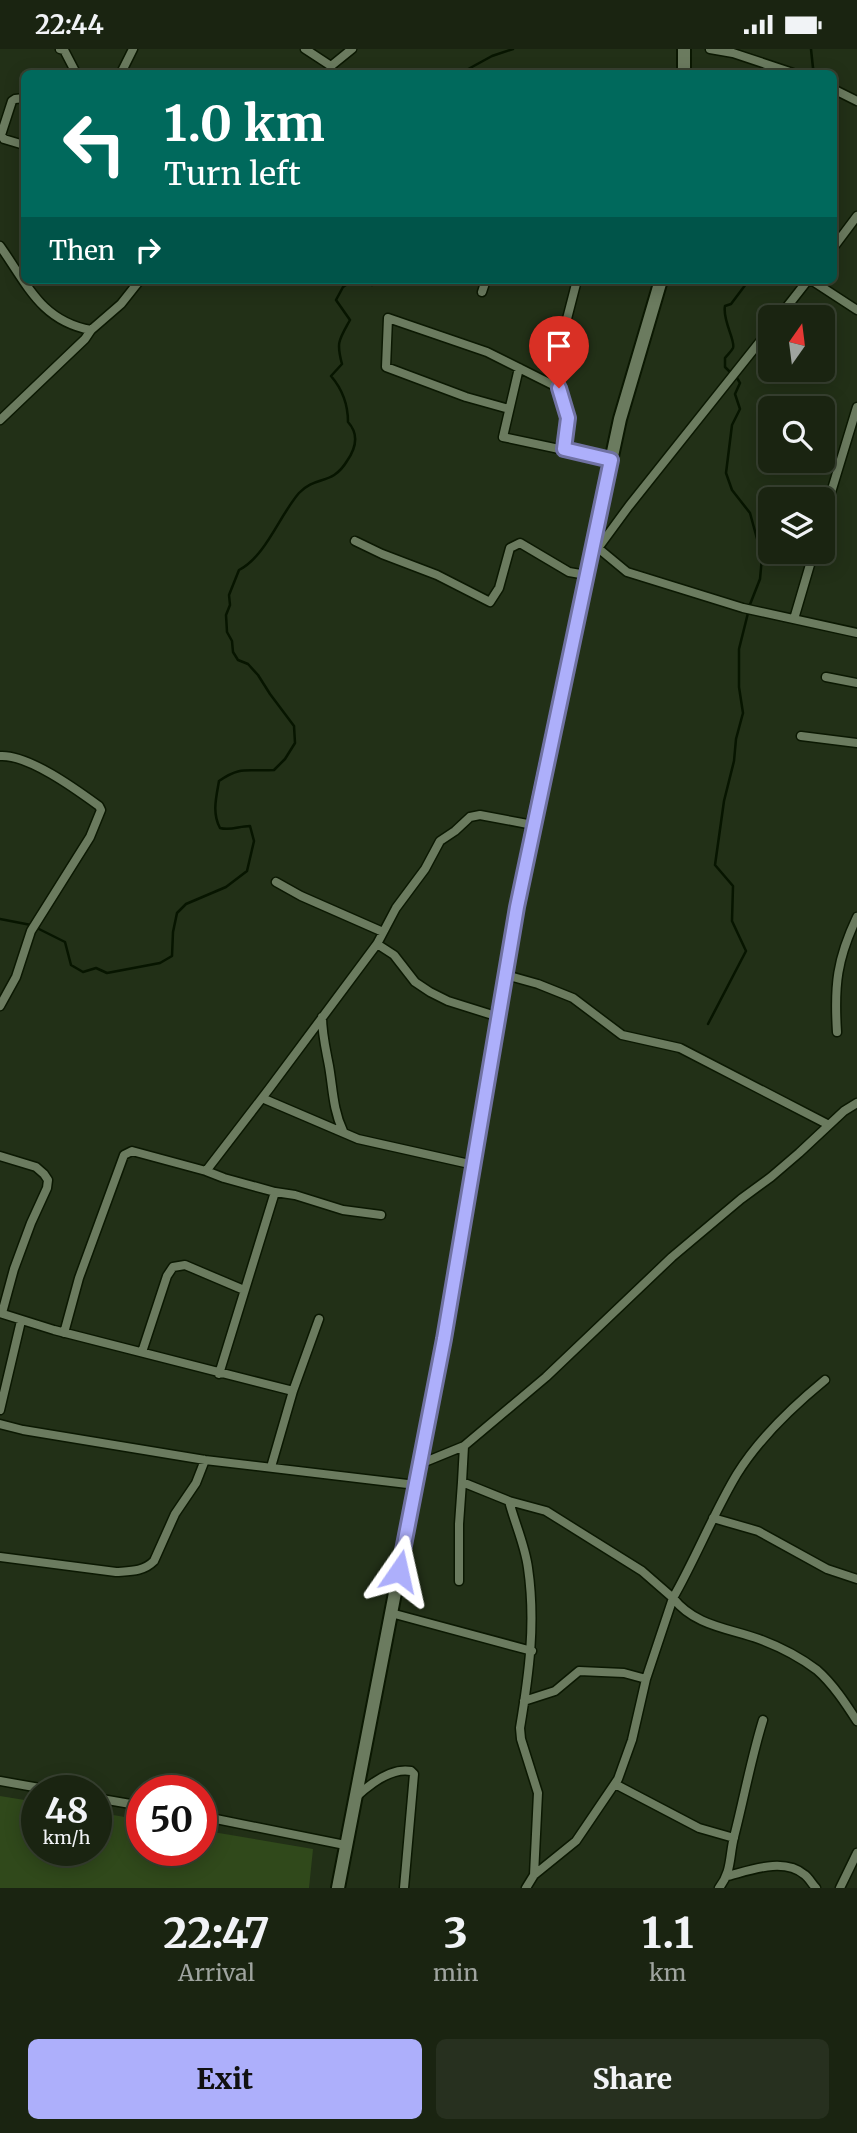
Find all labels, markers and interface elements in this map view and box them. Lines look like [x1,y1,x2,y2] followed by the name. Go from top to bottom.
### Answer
[35,8,104,41] text: 22:44
[164,93,325,154] text: 1.0 km
[49,98,140,189] icon: left
[164,154,301,194] text: Turn left
[129,231,167,269] icon: right
[49,234,115,267] text: Then
[758,305,835,381] north arrow
[758,305,835,564] map controls
[529,316,589,388] pin
[540,327,578,365] icon: arrive
[758,396,835,473] button: search
[758,487,835,564] button: layers
[362,1534,436,1608] position arrow
[126,1775,217,1866] speed limit sign: 50
[45,1789,88,1833] text: 48
[43,1826,90,1849] text: km/h
[163,1907,270,1959] text: 22:47
[444,1907,468,1959] text: 3
[642,1907,694,1959] text: 1.1
[178,1958,255,1987] text: Arrival
[433,1958,479,1987] text: min
[649,1958,686,1987] text: km
[28,2039,422,2119] button: Exit
[436,2039,829,2119] button: Share

